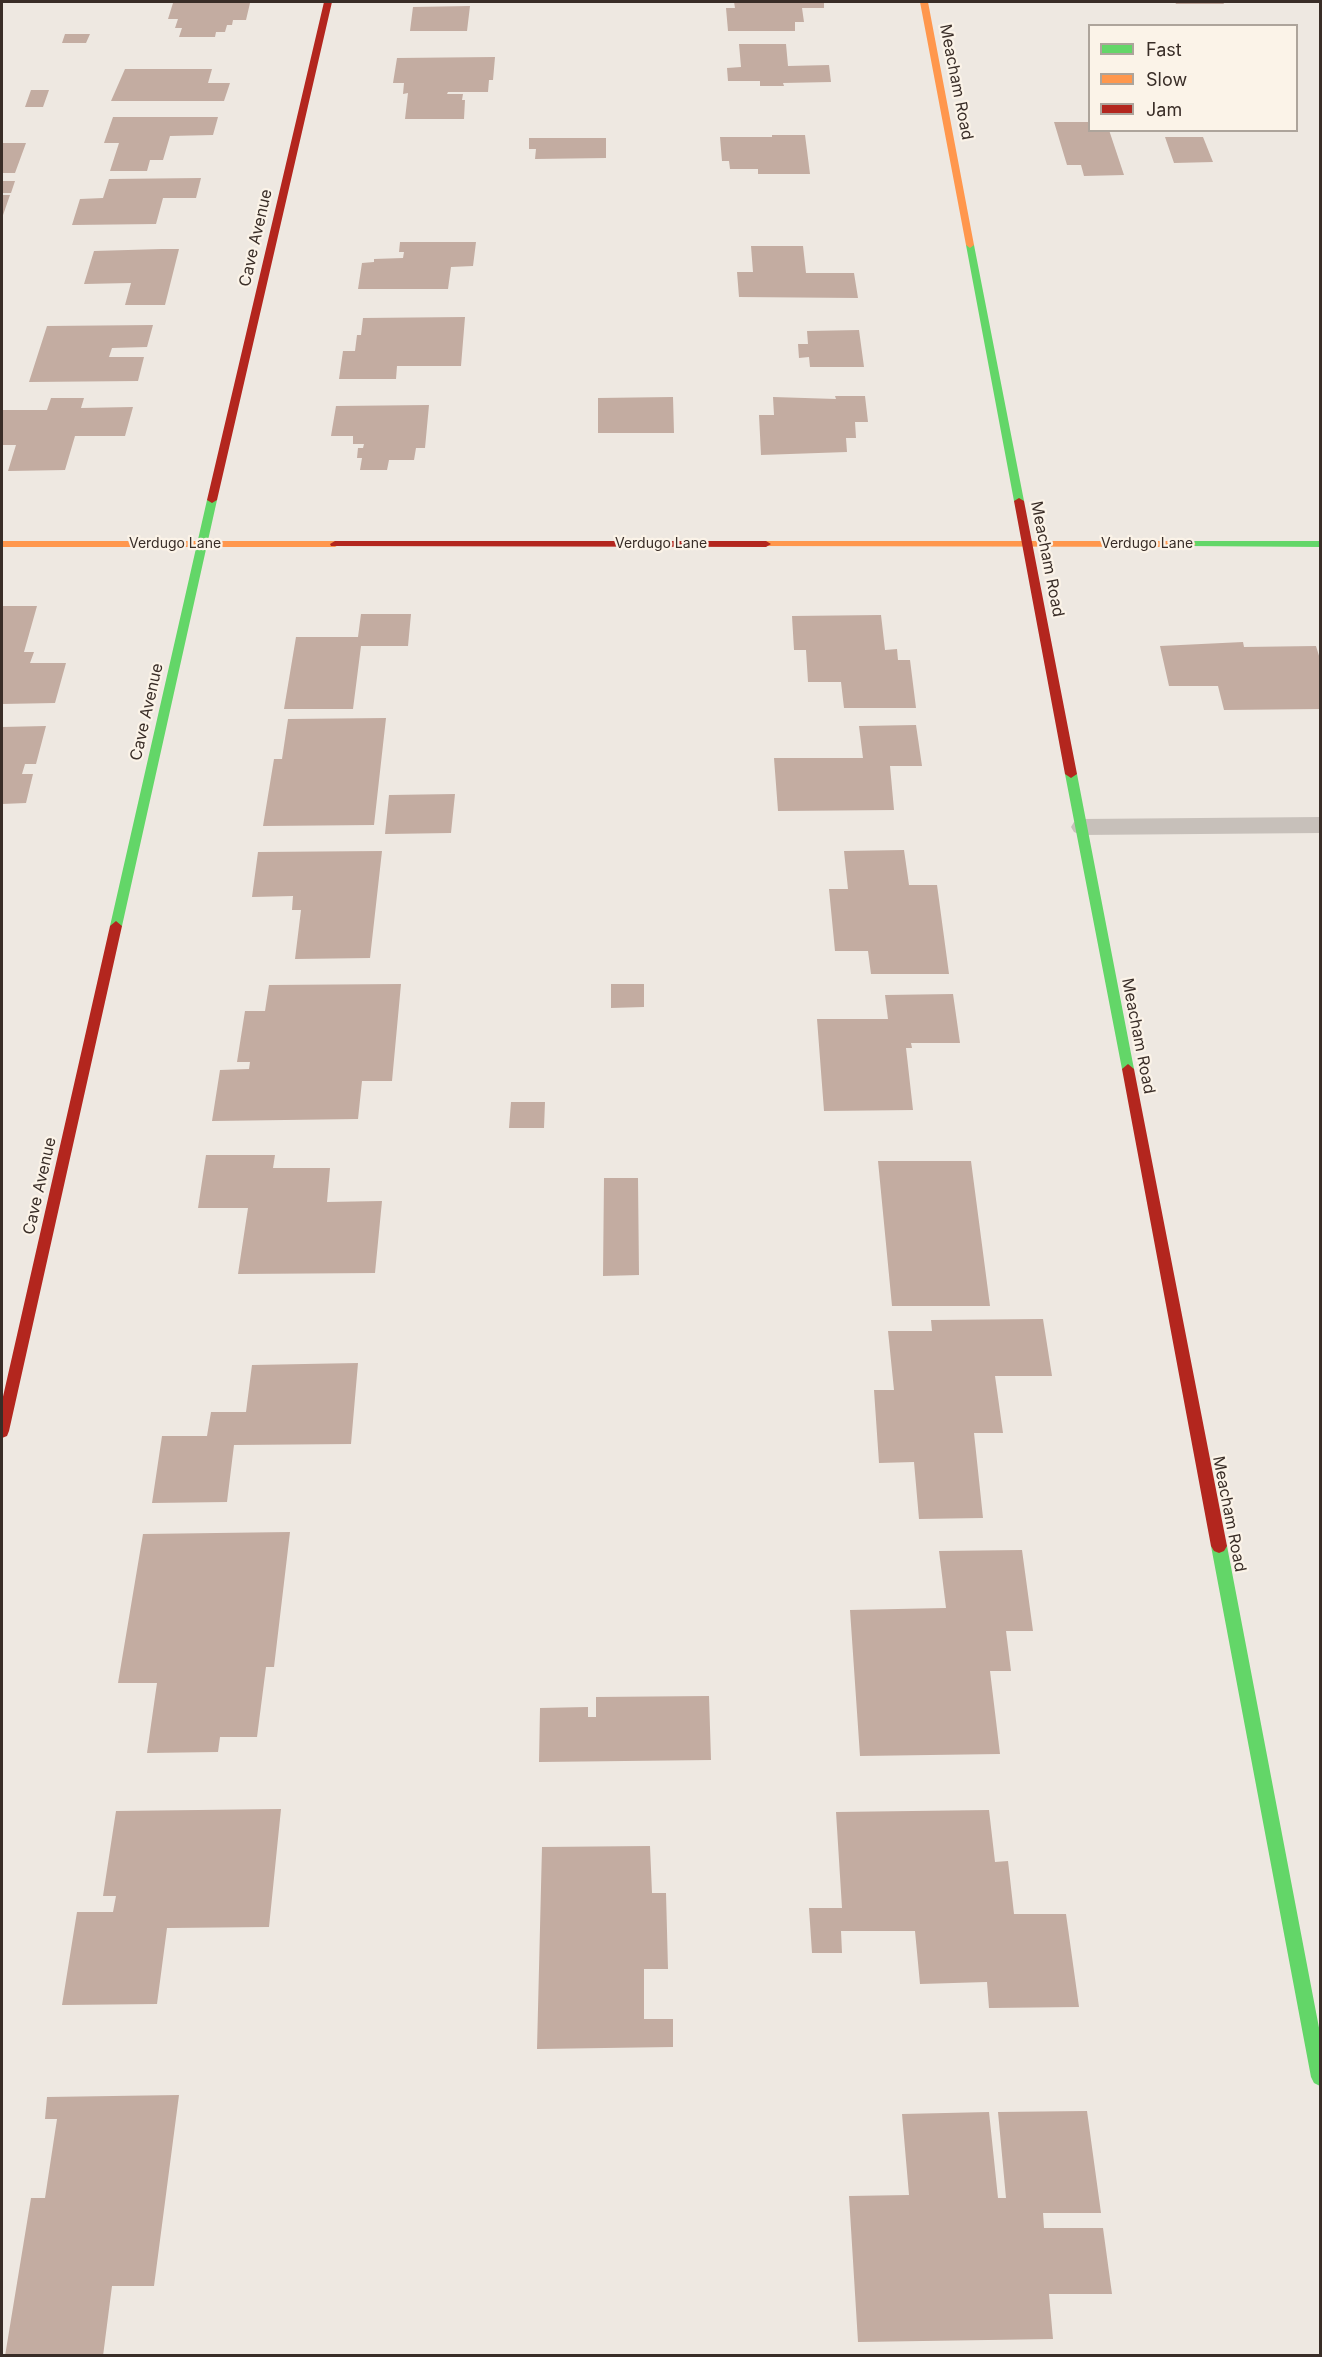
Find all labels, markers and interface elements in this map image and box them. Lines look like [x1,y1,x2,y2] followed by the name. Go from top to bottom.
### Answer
[935,22,977,142] street label: Meacham Road
[1088,24,1298,132] legend
[1146,39,1182,60] text: Fast
[1146,69,1187,90] text: Slow
[1146,99,1182,120] text: Jam
[235,188,277,288] street label: Cave Avenue
[1026,499,1068,619] street label: Meacham Road
[129,536,221,552] street label: Verdugo Lane
[615,536,707,552] street label: Verdugo Lane
[1101,536,1193,552] street label: Verdugo Lane
[126,662,168,762] street label: Cave Avenue
[1117,976,1159,1096] street label: Meacham Road
[19,1136,61,1236] street label: Cave Avenue
[1208,1454,1250,1574] street label: Meacham Road

